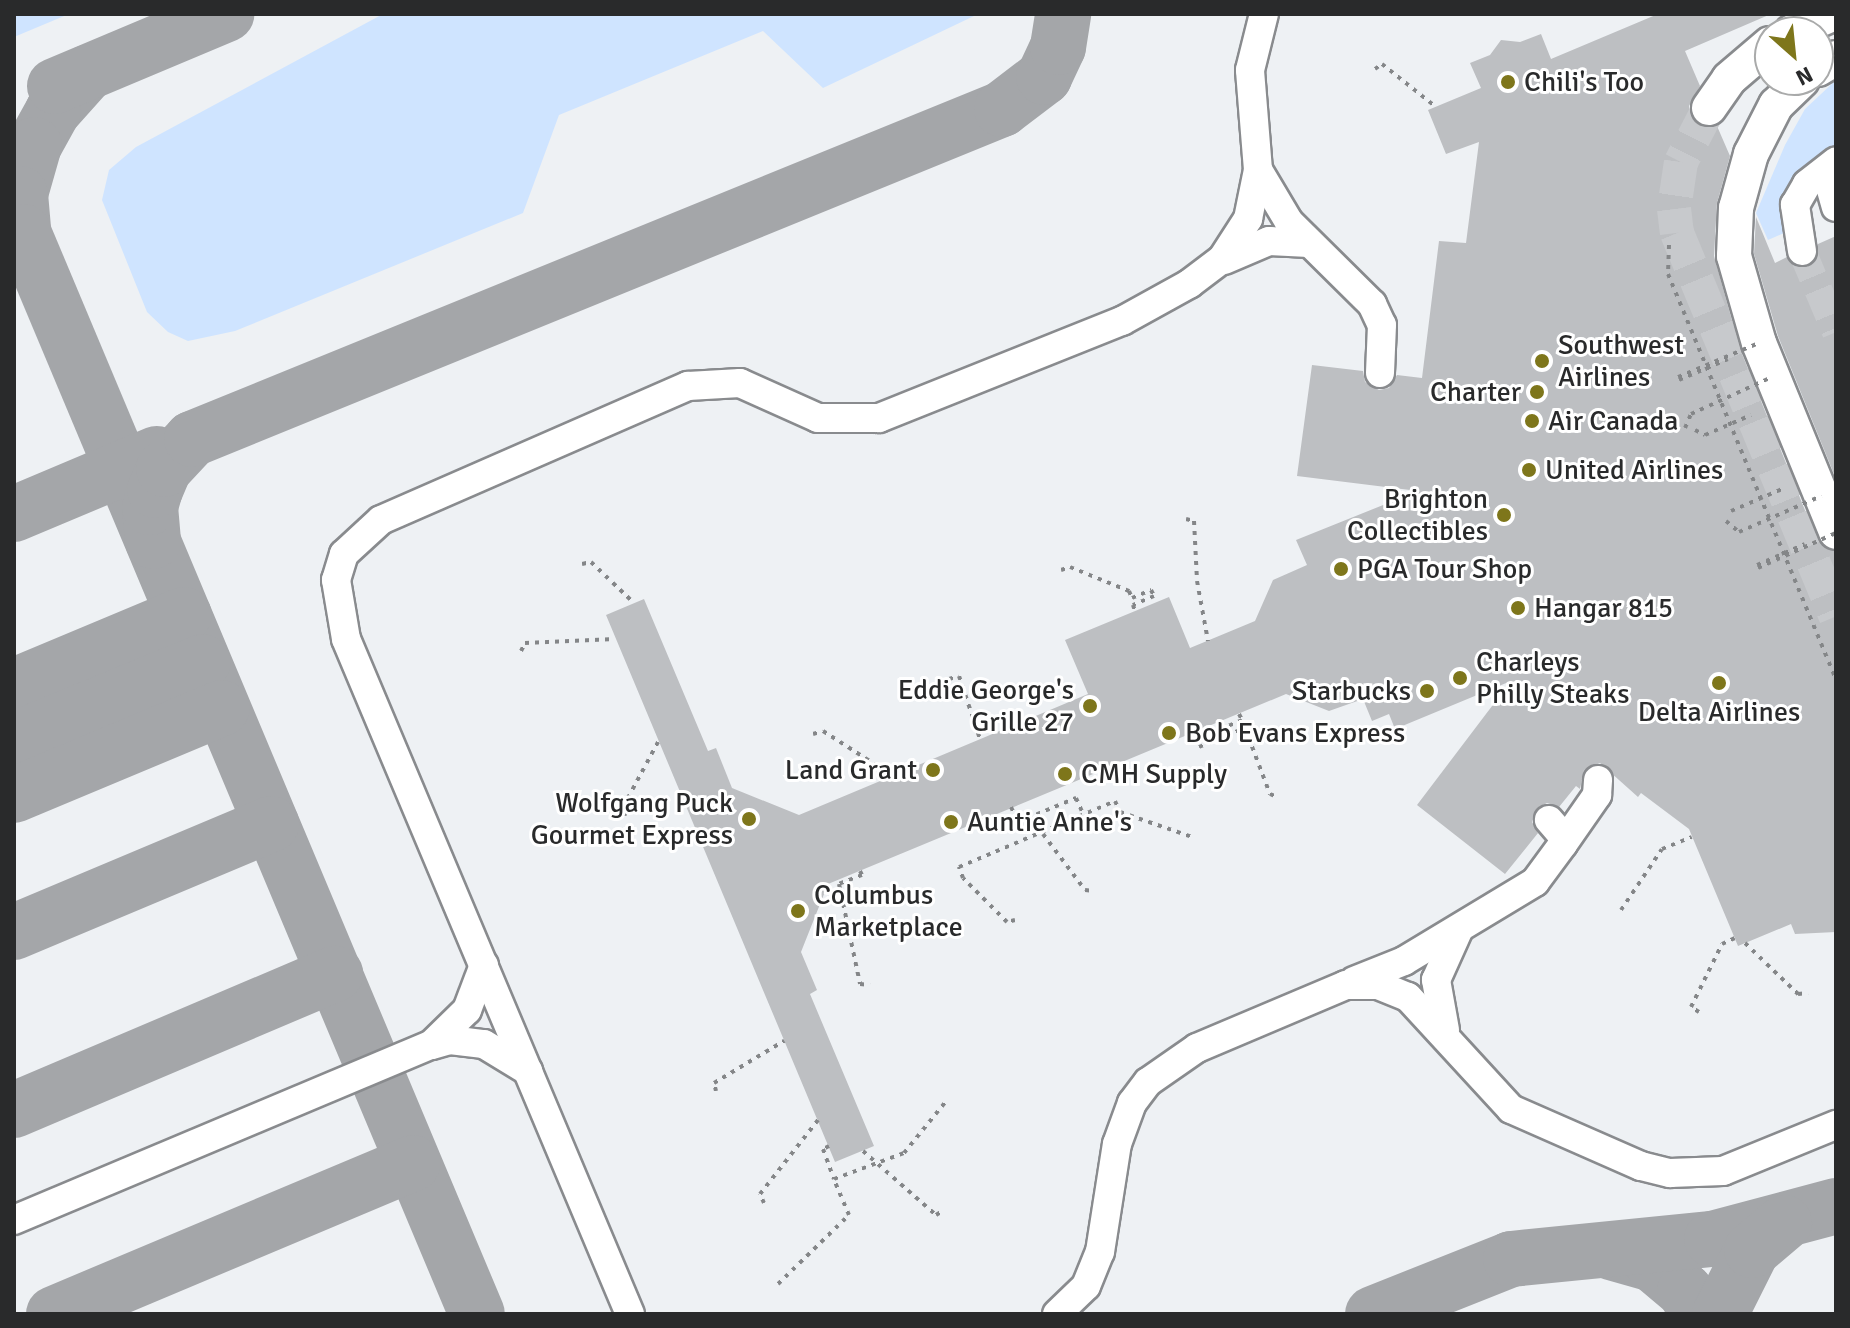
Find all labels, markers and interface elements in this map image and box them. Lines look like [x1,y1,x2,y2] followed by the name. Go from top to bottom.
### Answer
[1754,16,1834,96] north arrow
[1791,61,1817,92] text: N
[1524,65,1644,99] place label: Chili's Too
[1499,73,1517,91] marker: Chili's Too
[1558,328,1684,394] place label: Southwest Airlines
[1533,352,1551,370] marker: Southwest Airlines
[1430,375,1521,409] place label: Charter
[1528,383,1546,401] marker: Charter
[1548,404,1678,438] place label: Air Canada
[1523,412,1541,430] marker: Air Canada
[1545,453,1723,487] place label: United Airlines
[1520,461,1538,479] marker: United Airlines
[1347,482,1488,548] place label: Brighton Collectibles
[1495,506,1513,524] marker: Brighton Collectibles
[1357,552,1532,586] place label: PGA Tour Shop
[1332,560,1350,578] marker: PGA Tour Shop
[1534,591,1673,625] place label: Hangar 815
[1509,599,1527,617] marker: Hangar 815
[1476,645,1629,711] place label: Charleys Philly Steaks
[1451,669,1469,687] marker: Charleys Philly Steaks
[898,673,1074,739] place label: Eddie George's Grille 27
[1292,674,1411,708] place label: Starbucks
[1710,674,1728,692] marker: Delta Airlines
[1418,682,1436,700] marker: Starbucks
[1638,695,1800,729] place label: Delta Airlines
[1081,697,1099,715] marker: Eddie George's Grille 27
[1185,716,1405,750] place label: Bob Evans Express
[1160,724,1178,742] marker: Bob Evans Express
[785,753,917,787] place label: Land Grant
[1081,757,1227,791] place label: CMH Supply
[924,761,942,779] marker: Land Grant
[1056,765,1074,783] marker: CMH Supply
[531,786,733,852] place label: Wolfgang Puck Gourmet Express
[967,805,1132,839] place label: Auntie Anne's
[740,810,758,828] marker: Wolfgang Puck Gourmet Express
[942,813,960,831] marker: Auntie Anne's
[814,878,963,944] place label: Columbus Marketplace
[789,902,807,920] marker: Columbus Marketplace

